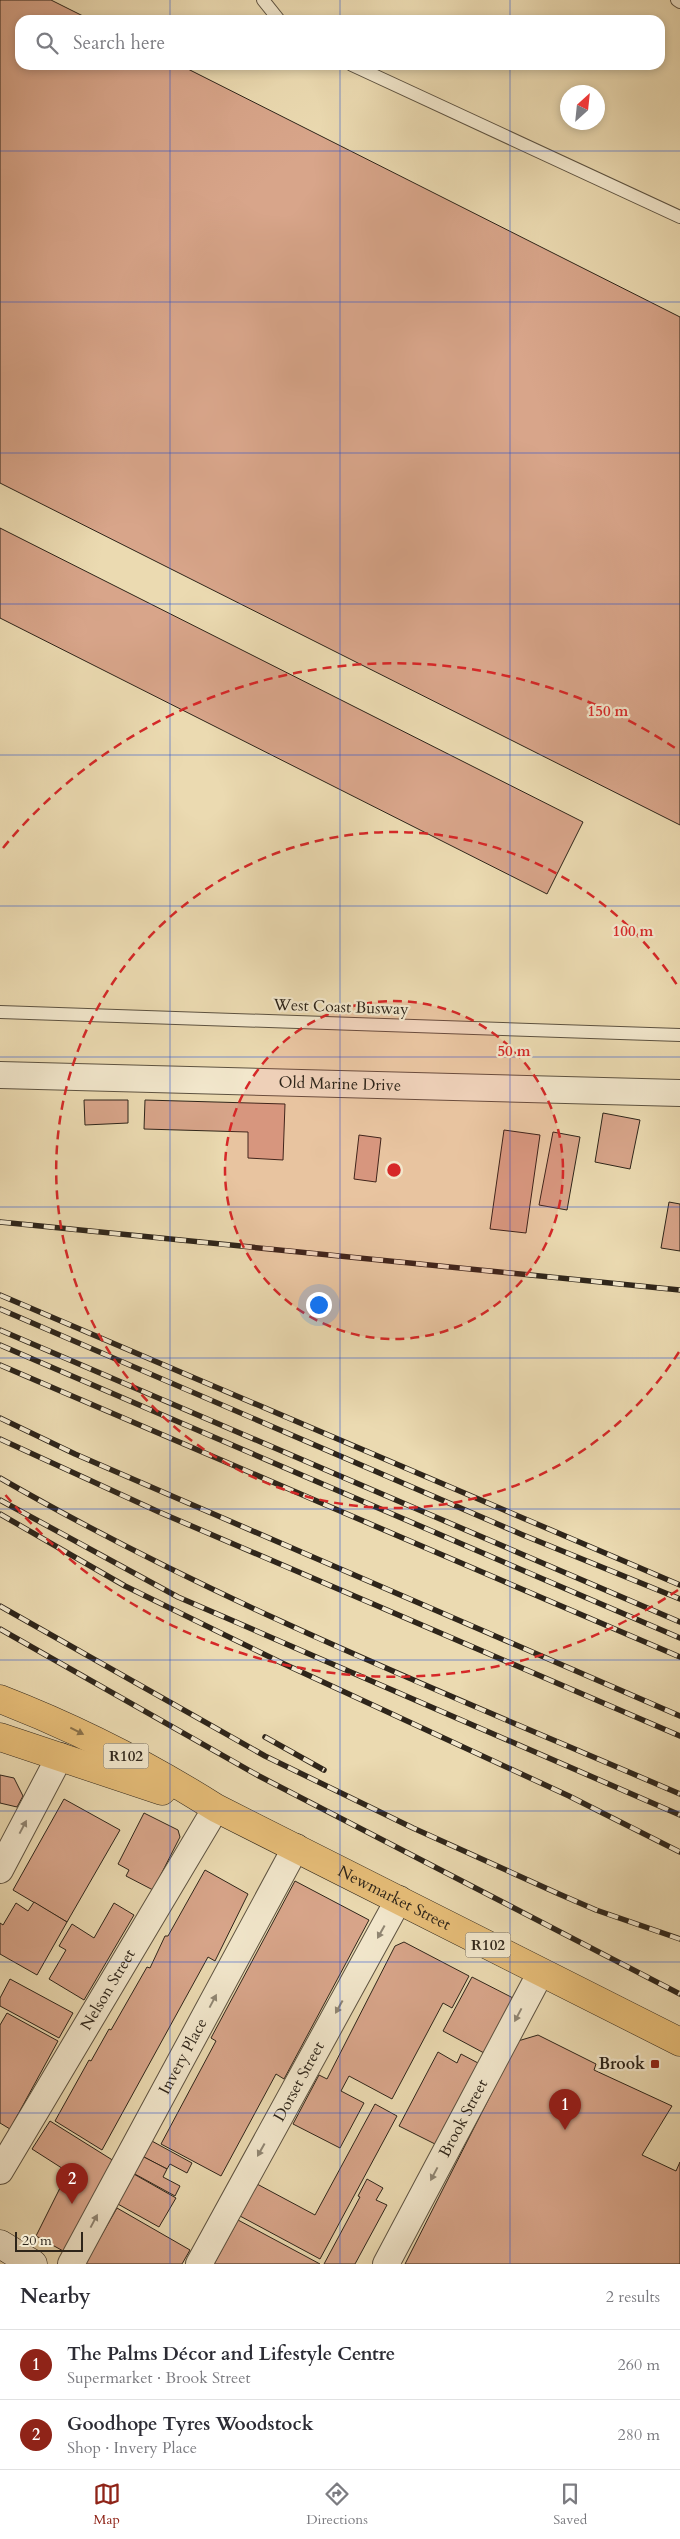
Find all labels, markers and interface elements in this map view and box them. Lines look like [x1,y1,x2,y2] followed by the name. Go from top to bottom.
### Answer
[15,15,665,70] search box
[33,29,61,57] icon: search
[73,30,165,56] text: Search here
[560,85,605,130] north arrow
[588,701,629,721] text: 150 m
[613,921,654,941] text: 100 m
[272,994,410,1020] street label: West Coast Busway
[497,1041,531,1061] text: 50 m
[278,1071,401,1097] street label: Old Marine Drive
[385,1161,403,1179] centre of rings
[306,1292,332,1318] your location
[70,1727,84,1735] one-way arrow
[104,1744,148,1768] road number: R102
[19,1820,27,1834] one-way arrow
[334,1860,455,1936] street label: Newmarket Street
[377,1925,385,1939] one-way arrow
[466,1932,510,1958] road number: R102
[75,1945,141,2034] street label: Nelson Street
[209,1994,217,2008] one-way arrow
[335,2001,344,2014] one-way arrow
[514,2007,522,2022] one-way arrow
[154,2014,213,2098] street label: Invery Place
[268,2038,330,2125] street label: Dorset Street
[598,2053,645,2075] place label: Brook
[649,2058,661,2070] marker: Brook
[434,2075,493,2161] street label: Brook Street
[549,2089,581,2130] pin: 1
[257,2143,265,2157] one-way arrow
[56,2163,88,2204] pin: 2
[430,2167,438,2181] one-way arrow
[90,2214,98,2228] one-way arrow
[15,2229,82,2252] scale bar
[22,2231,52,2250] text: 20 m
[20,2282,91,2311] text: Nearby
[606,2286,660,2308] text: 2 results
[67,2341,395,2367] text: The Palms Décor and Lifestyle Centre
[32,2354,40,2376] text: 1
[618,2354,660,2376] text: 260 m
[67,2367,251,2389] text: Supermarket · Brook Street
[67,2411,314,2437] text: Goodhope Tyres Woodstock
[32,2424,40,2446] text: 2
[618,2424,660,2446] text: 280 m
[67,2437,197,2459] text: Shop · Invery Place
[93,2480,121,2529] tab: Map
[306,2480,368,2529] tab: Directions
[553,2480,587,2529] tab: Saved

